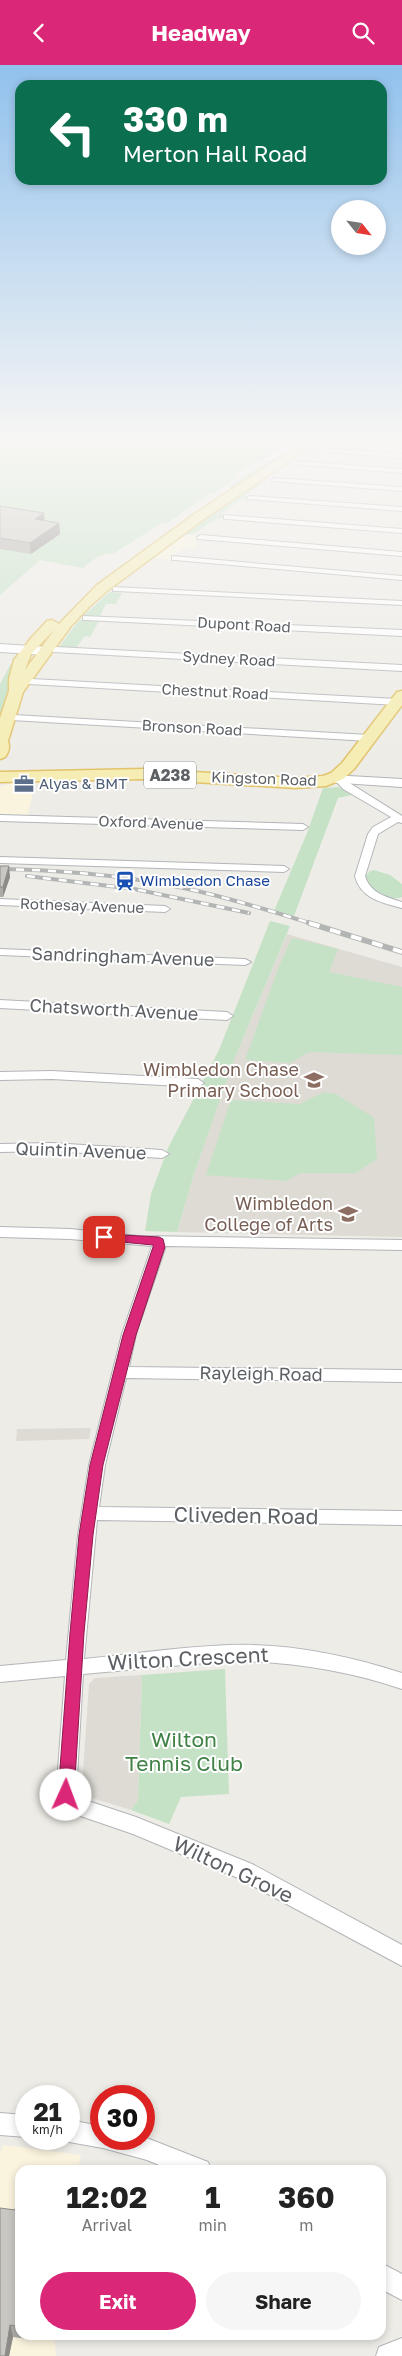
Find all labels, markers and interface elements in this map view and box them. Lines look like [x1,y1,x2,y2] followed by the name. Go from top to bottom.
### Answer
[25,19,53,47] icon: back
[151,19,251,46] text: Headway
[349,19,377,47] icon: search
[123,98,228,140] text: 330 m
[40,100,105,165] icon: left
[123,140,307,167] text: Merton Hall Road
[331,200,386,255] north arrow
[331,200,386,255] map controls
[197,613,291,635] street label: Dupont Road
[182,647,276,669] street label: Sydney Road
[161,679,269,703] street label: Chestnut Road
[141,715,243,739] street label: Bronson Road
[144,761,196,789] road number: A238
[211,767,317,789] street label: Kingston Road
[13,773,35,795] office icon: Alyas & BMT
[39,774,127,792] place label: Alyas & BMT
[98,811,204,833] street label: Oxford Avenue
[114,870,136,892] station icon: Wimbledon Chase
[140,871,270,889] place label: Wimbledon Chase
[20,894,145,916] street label: Rothesay Avenue
[31,942,215,970] street label: Sandringham Avenue
[29,994,199,1024] street label: Chatsworth Avenue
[143,1058,299,1101] place label: Wimbledon Chase Primary School
[303,1069,325,1091] school or university icon: Wimbledon Chase Primary School
[15,1137,147,1163] street label: Quintin Avenue
[204,1192,333,1235] place label: Wimbledon College of Arts
[337,1203,359,1225] school or university icon: Wimbledon College of Arts
[83,1216,125,1258] pin
[90,1223,118,1251] icon: arrive
[199,1361,323,1385] street label: Rayleigh Road
[173,1501,319,1529] street label: Cliveden Road
[107,1641,269,1675] street label: Wilton Crescent
[125,1726,243,1776] park label: Wilton Tennis Club
[39,1768,91,1820] position arrow
[169,1830,298,1908] street label: Wilton Grove
[90,2085,155,2150] speed limit sign: 30
[33,2096,62,2127] text: 21
[32,2122,63,2137] text: km/h
[66,2179,147,2215] text: 12:02
[205,2179,220,2215] text: 1
[278,2179,335,2215] text: 360
[82,2215,132,2235] text: Arrival
[199,2215,227,2235] text: min
[299,2215,313,2235] text: m
[40,2272,196,2330] button: Exit
[206,2272,361,2330] button: Share

